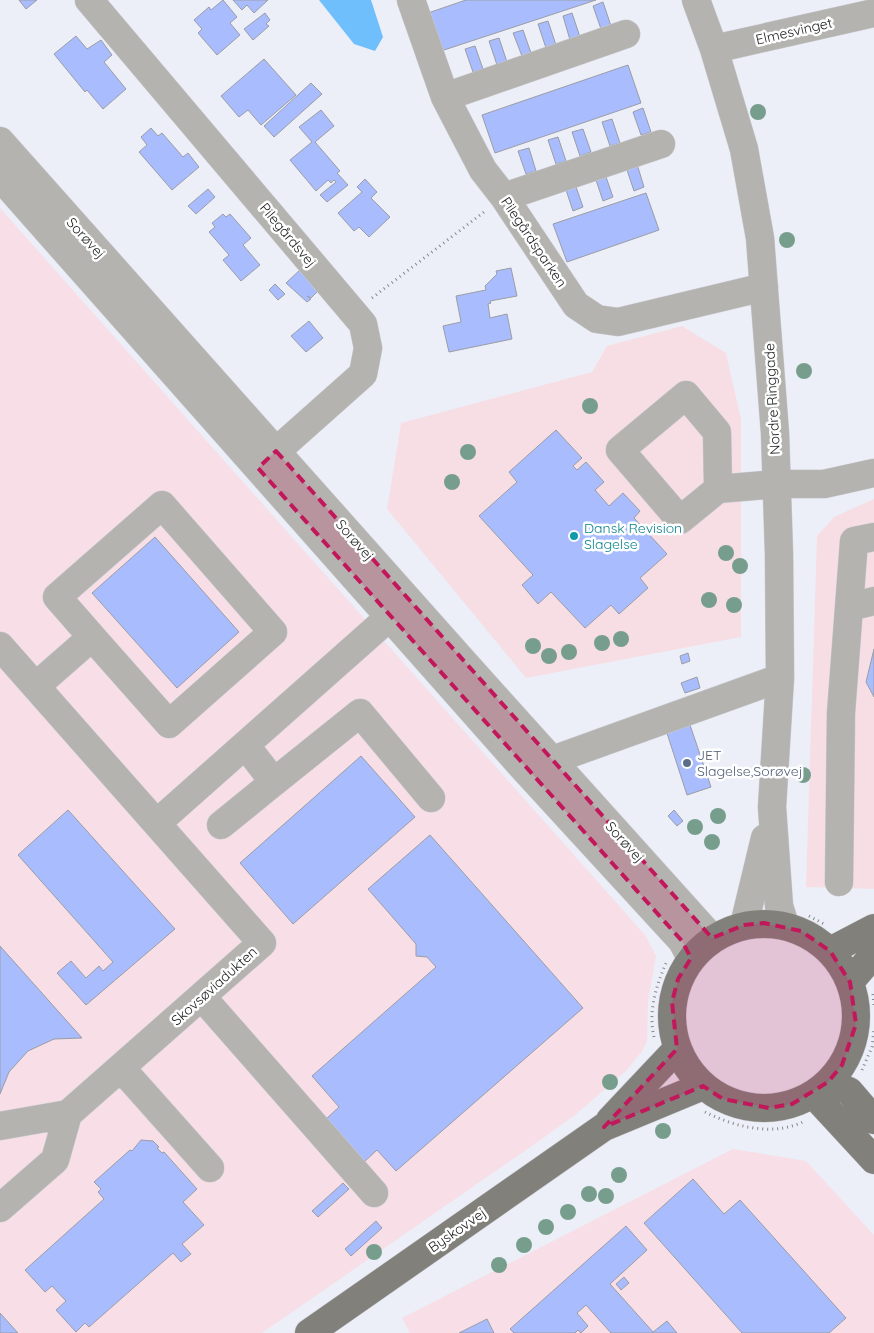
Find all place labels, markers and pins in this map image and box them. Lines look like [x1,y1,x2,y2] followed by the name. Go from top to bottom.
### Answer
[584,519,682,553] place label: Dansk Revision Slagelse
[568,530,580,542] marker: Dansk Revision Slagelse
[697,746,802,780] place label: JET Slagelse,Sorøvej
[681,757,693,769] marker: JET Slagelse,Sorøvej

